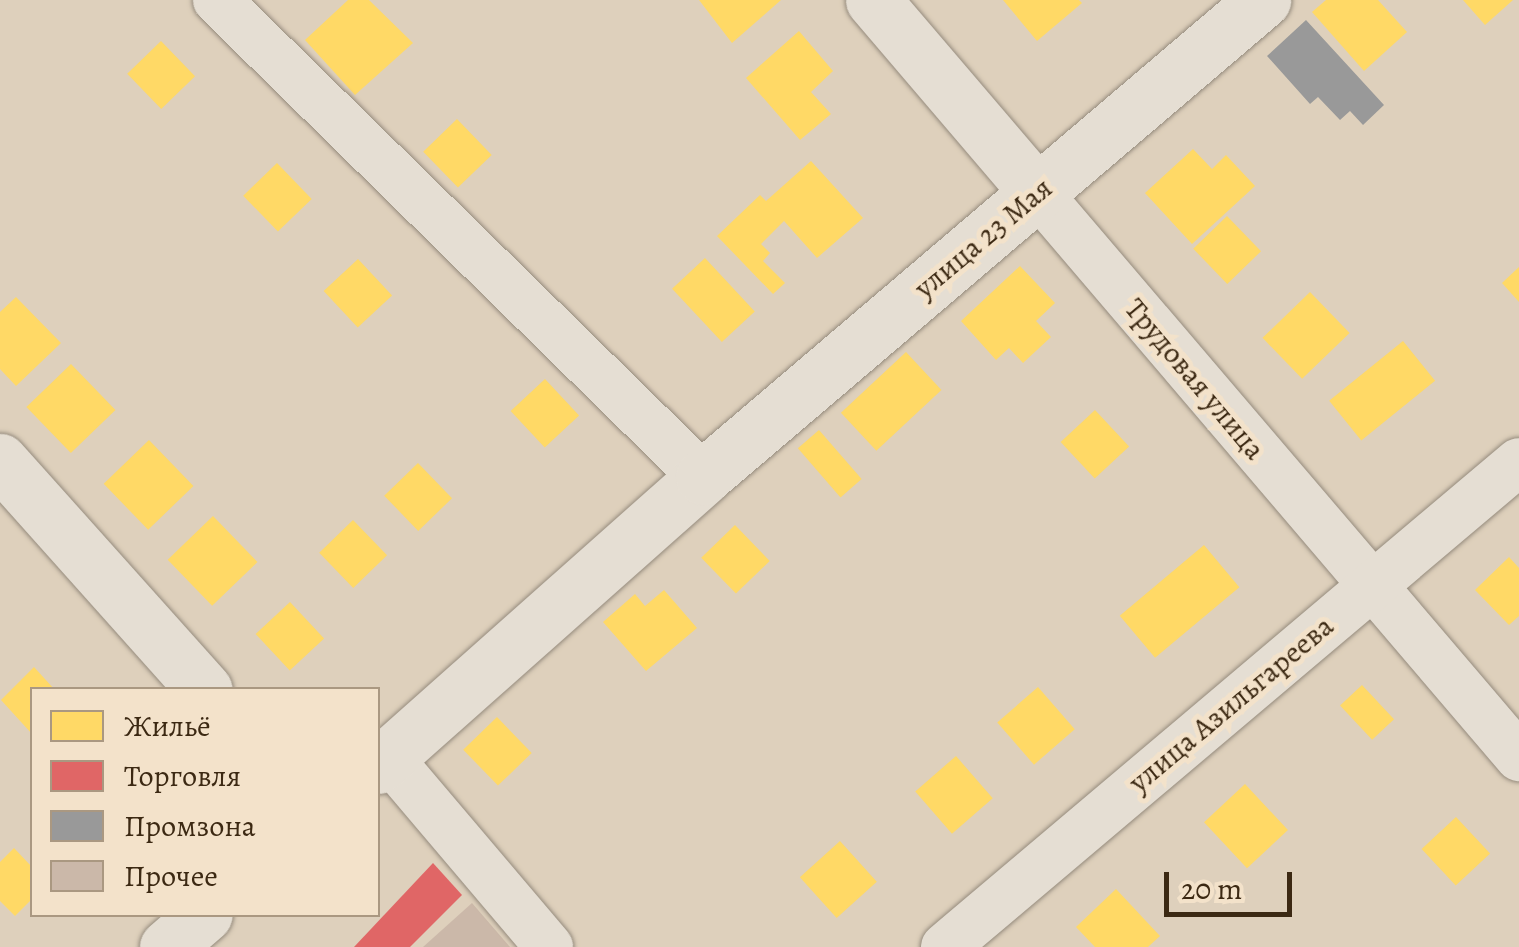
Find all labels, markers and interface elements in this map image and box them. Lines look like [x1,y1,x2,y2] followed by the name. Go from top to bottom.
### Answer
[907,170,1059,306] street label: улица 23 Мая
[1117,291,1273,467] street label: Трудовая улица
[1121,608,1341,800] street label: улица Азильгареева
[30,687,380,917] legend
[124,706,211,746] text: Жильё
[124,756,241,796] text: Торговля
[124,806,256,846] text: Промзона
[1169,852,1296,914] scale bar
[124,856,218,896] text: Прочее
[1181,869,1242,909] text: 20 m

